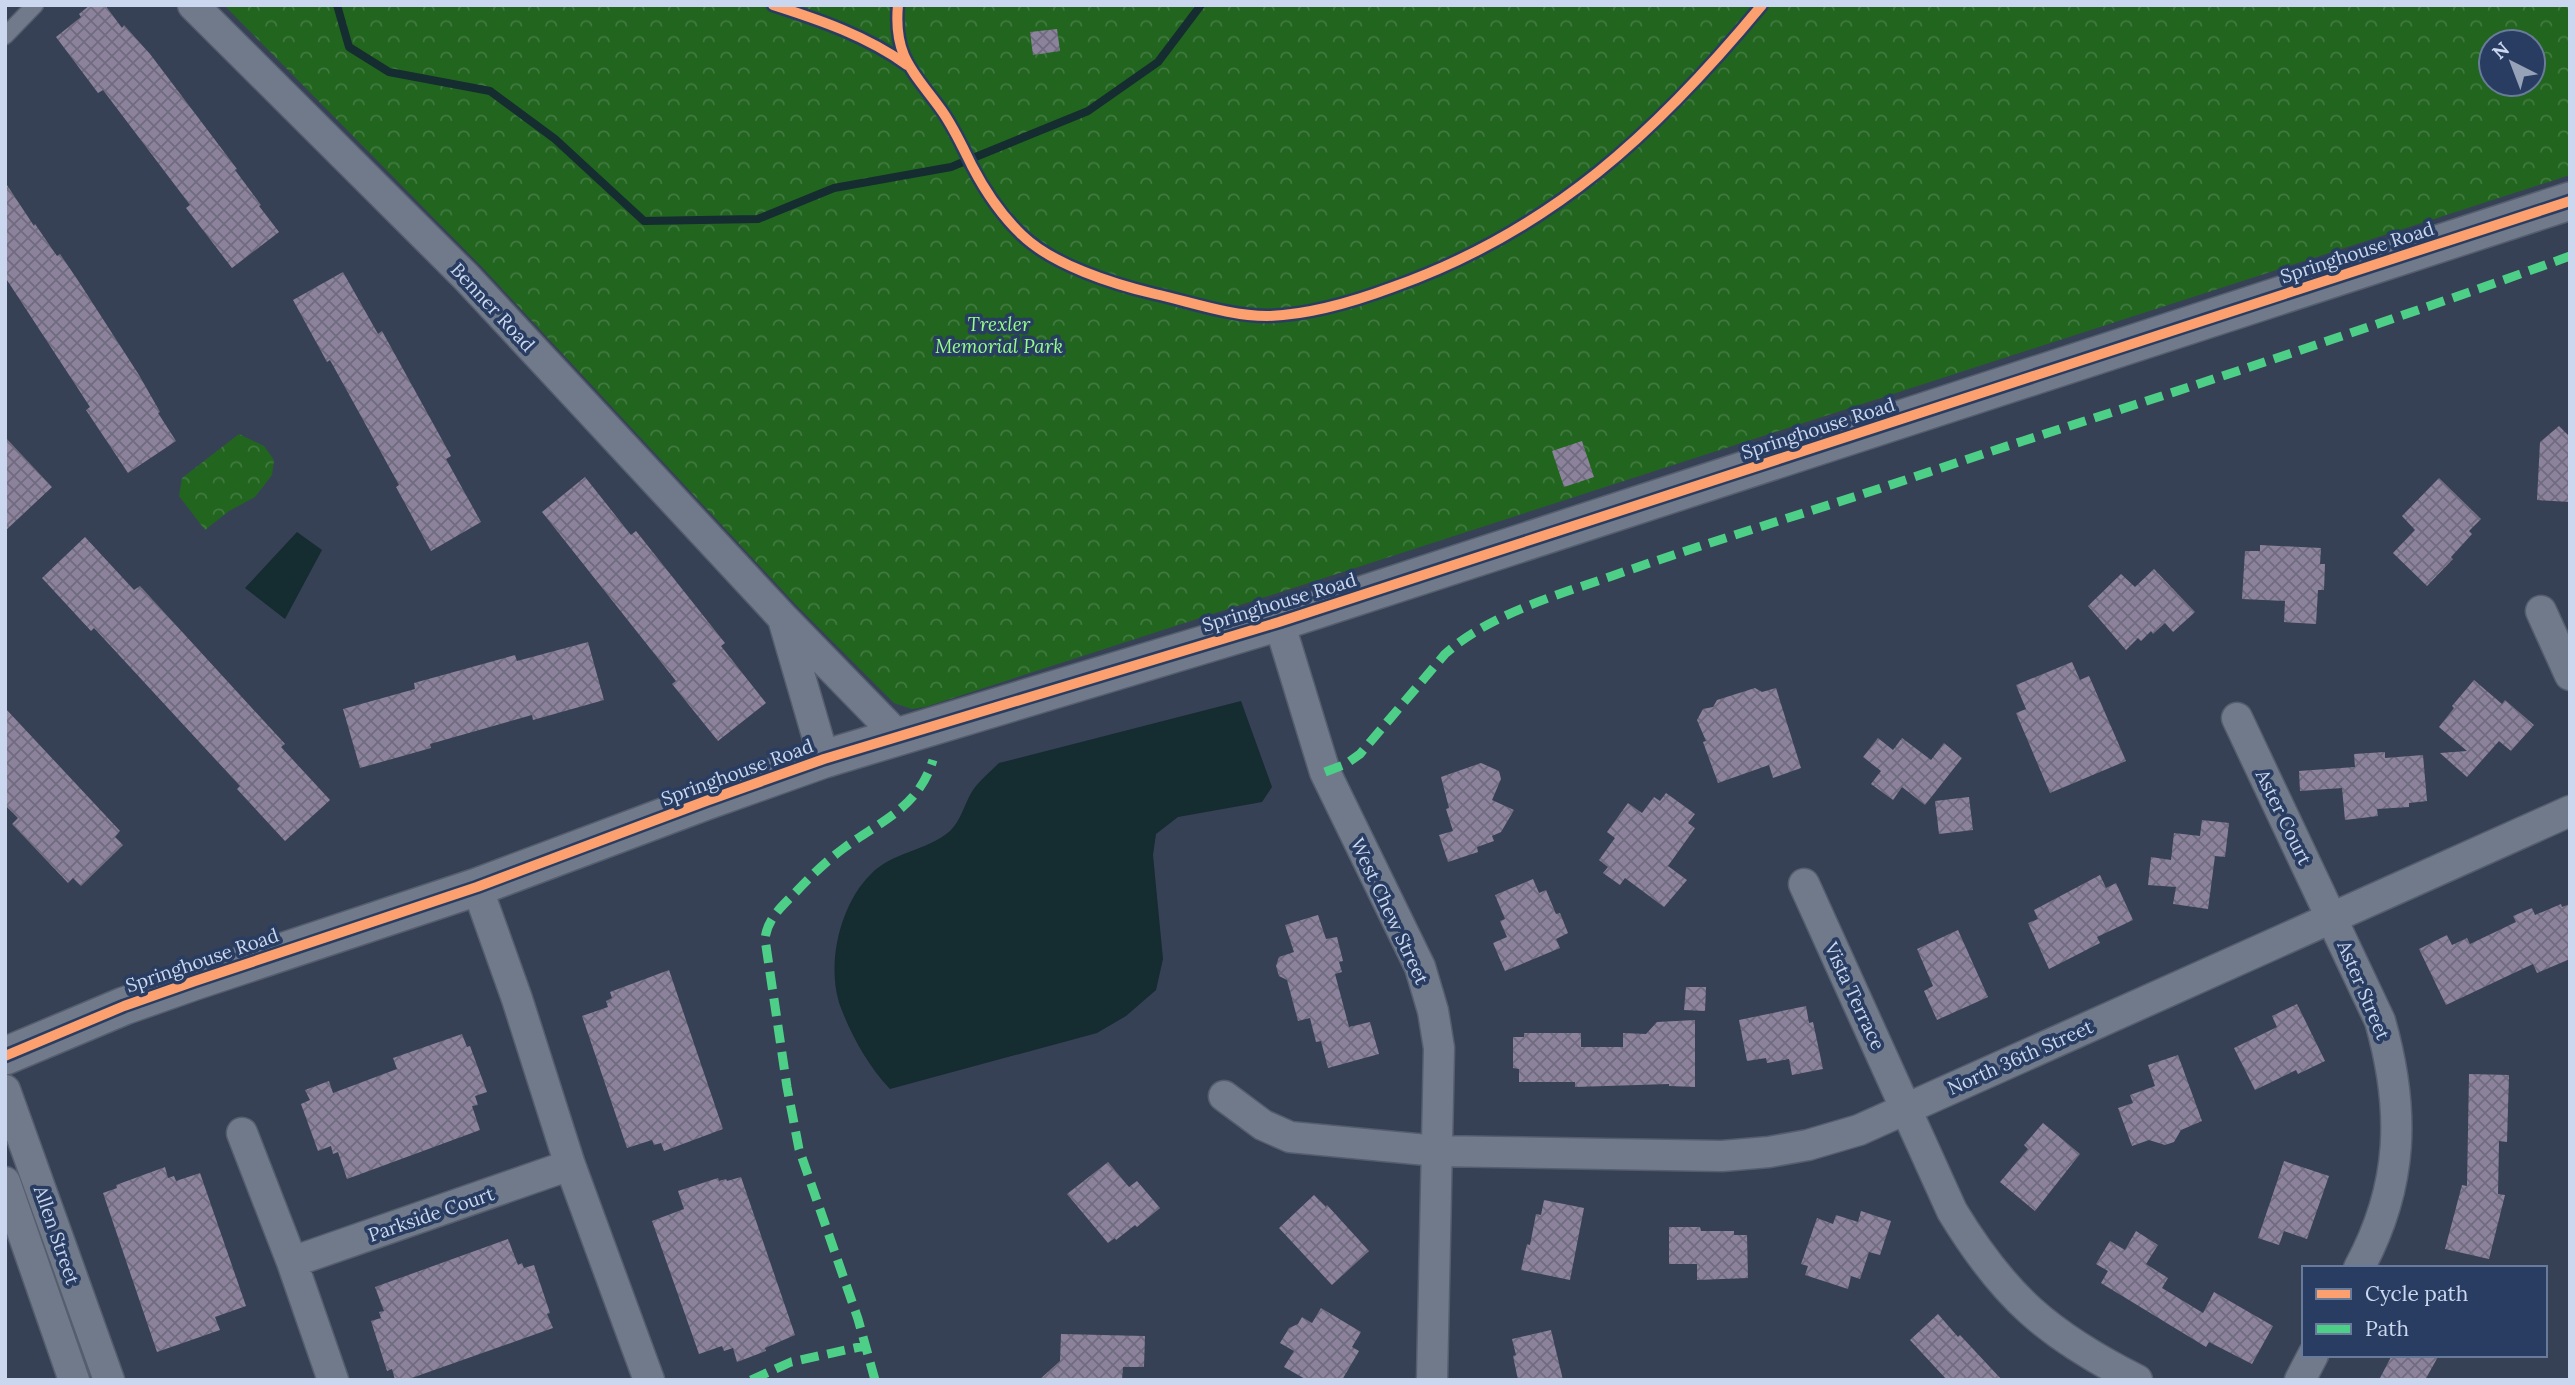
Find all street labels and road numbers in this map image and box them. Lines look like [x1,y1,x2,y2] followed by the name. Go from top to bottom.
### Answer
[2277,216,2437,288] street label: Springhouse Road
[446,258,540,356] street label: Benner Road
[1738,392,1898,464] street label: Springhouse Road
[1199,567,1359,637] street label: Springhouse Road
[658,733,816,811] street label: Springhouse Road
[2250,765,2318,869] street label: Aster Court
[1346,834,1435,989] street label: West Chew Street
[122,923,282,997] street label: Springhouse Road
[2332,936,2396,1044] street label: Aster Street
[1819,937,1890,1054] street label: Vista Terrace
[1944,1014,2097,1100] street label: North 36th Street
[29,1181,85,1288] street label: Allen Street
[365,1181,498,1247] street label: Parkside Court

